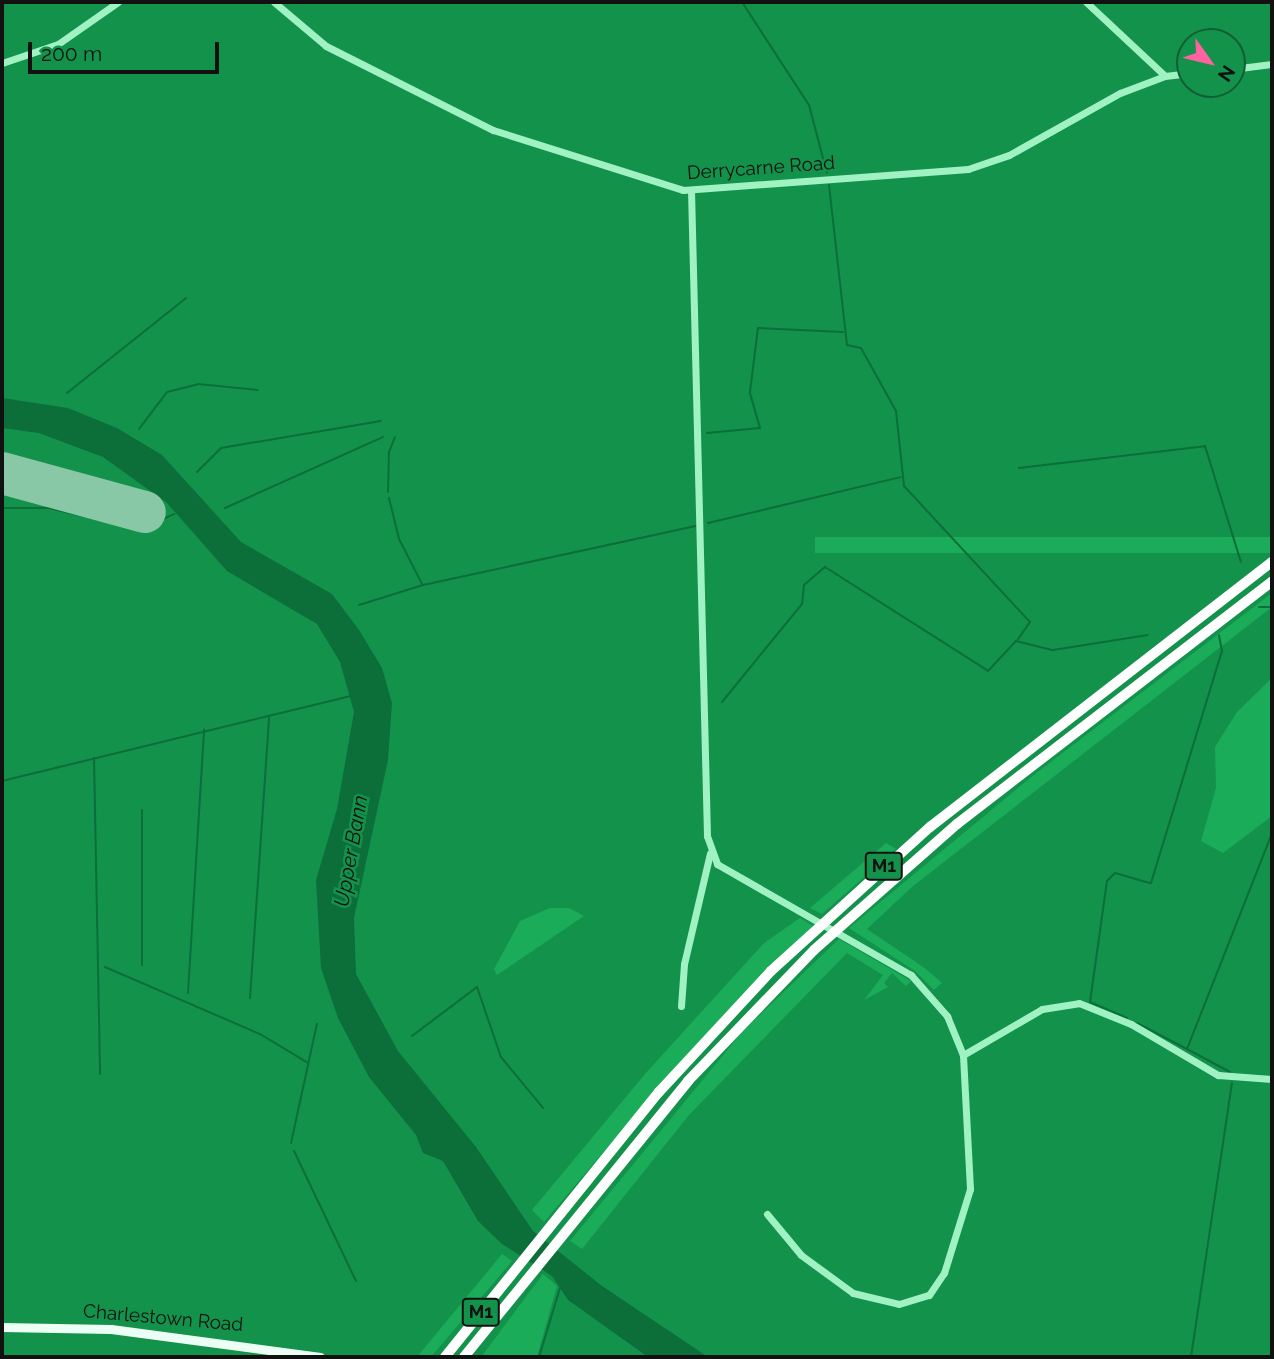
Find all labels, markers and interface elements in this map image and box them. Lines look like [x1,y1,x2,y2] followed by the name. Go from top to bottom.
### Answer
[32,28,222,72] scale bar
[1176,28,1246,98] north arrow
[41,41,102,66] text: 200 m
[1214,61,1240,86] text: N
[686,151,836,185] street label: Derrycarne Road
[329,793,373,909] water label: Upper Bann
[865,852,903,880] road number: M1
[462,1297,500,1326] road number: M1
[82,1300,244,1336] street label: Charlestown Road

